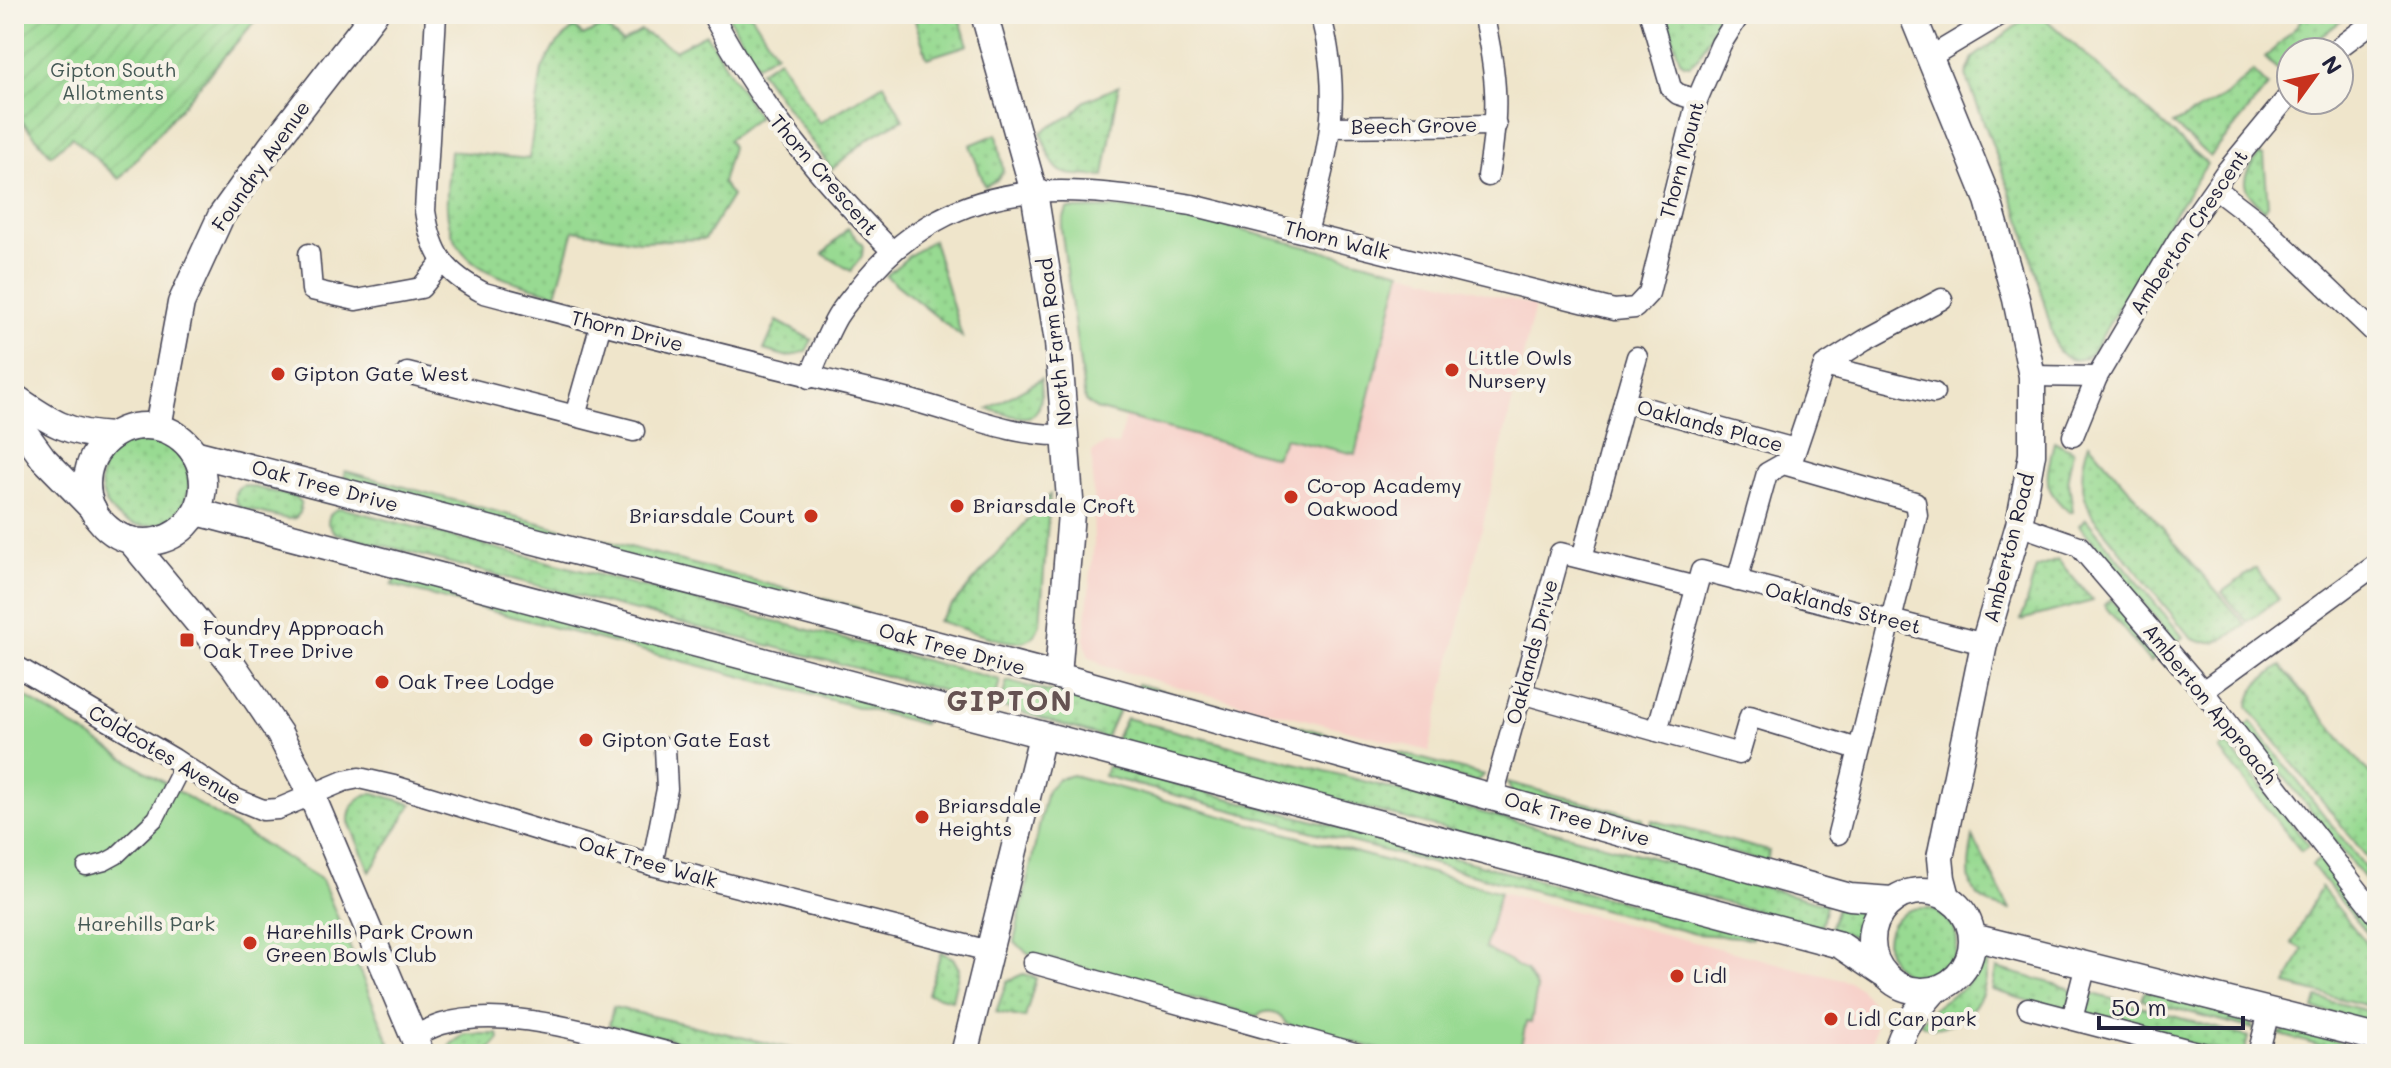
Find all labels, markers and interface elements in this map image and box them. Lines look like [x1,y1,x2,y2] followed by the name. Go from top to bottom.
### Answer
[2275,36,2355,116] north arrow
[2315,50,2349,80] text: N
[50,56,176,105] park label: Gipton South Allotments
[205,95,315,236] street label: Foundry Avenue
[1653,98,1709,221] street label: Thorn Mount
[765,108,885,240] street label: Thorn Crescent
[1351,111,1477,139] street label: Beech Grove
[2123,144,2253,319] street label: Amberton Crescent
[1282,213,1393,265] street label: Thorn Walk
[1031,257,1077,428] street label: North Farm Road
[568,304,686,357] street label: Thorn Drive
[1468,344,1572,393] place label: Little Owls Nursery
[294,360,469,386] place label: Gipton Gate West
[1443,361,1461,379] marker: Little Owls Nursery
[269,365,287,383] marker: Gipton Gate West
[1634,393,1786,457] street label: Oaklands Place
[249,453,401,517] street label: Oak Tree Drive
[1977,470,2039,625] street label: Amberton Road
[1307,472,1462,521] place label: Co-op Academy Oakwood
[1282,488,1300,506] marker: Co-op Academy Oakwood
[973,492,1136,518] place label: Briarsdale Croft
[948,497,966,515] marker: Briarsdale Croft
[629,502,795,528] place label: Briarsdale Court
[802,507,820,525] marker: Briarsdale Court
[1762,575,1924,639] street label: Oaklands Street
[1499,576,1563,727] street label: Oaklands Drive
[203,614,384,663] place label: Foundry Approach Oak Tree Drive
[876,616,1028,680] street label: Oak Tree Drive
[2138,618,2283,789] street label: Amberton Approach
[178,631,196,649] marker: Foundry Approach Oak Tree Drive
[398,668,555,694] place label: Oak Tree Lodge
[373,673,391,691] marker: Oak Tree Lodge
[946,682,1074,718] district label: GIPTON
[84,698,247,810] street label: Coldcotes Avenue
[602,726,771,752] place label: Gipton Gate East
[577,731,595,749] marker: Gipton Gate East
[1501,785,1653,851] street label: Oak Tree Drive
[938,792,1041,841] place label: Briarsdale Heights
[913,808,931,826] marker: Briarsdale Heights
[576,829,721,893] street label: Oak Tree Walk
[77,910,215,936] park label: Harehills Park
[266,918,473,967] place label: Harehills Park Crown Green Bowls Club
[241,934,259,952] marker: Harehills Park Crown Green Bowls Club
[1693,962,1727,988] place label: Lidl
[1668,967,1686,985] marker: Lidl
[2099,980,2243,1030] scale bar
[2111,991,2167,1022] text: 50 m
[1847,1005,1976,1031] place label: Lidl Car park
[1822,1010,1840,1028] marker: Lidl Car park

